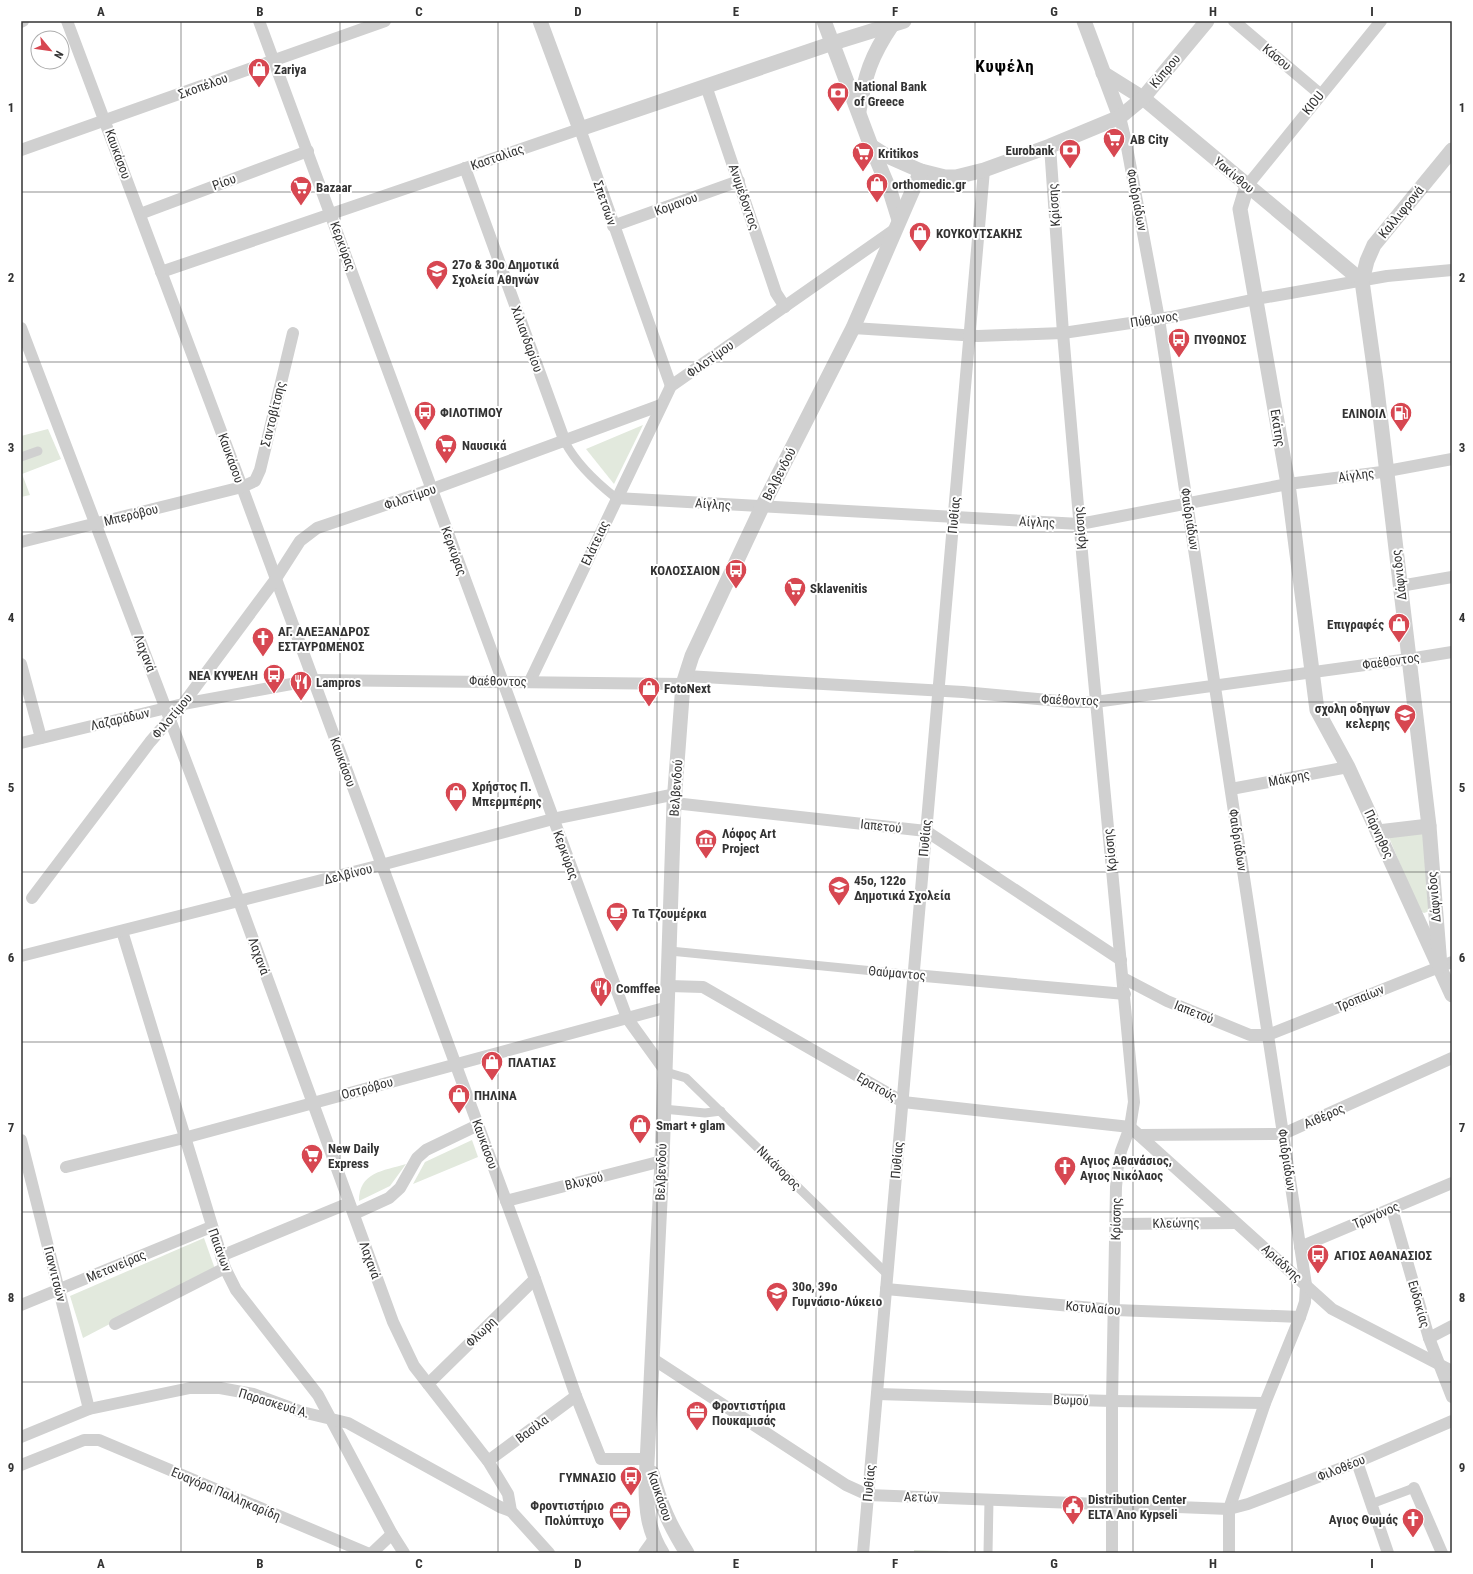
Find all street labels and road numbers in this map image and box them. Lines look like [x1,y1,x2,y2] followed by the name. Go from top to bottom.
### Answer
[1260,41,1294,73] street label: Κάσου
[1147,51,1183,91] street label: Κύπρου
[176,70,230,102] street label: Σκοπέλου
[1299,88,1327,118] street label: KIOU
[102,127,134,181] street label: Καυκάσου
[469,141,525,173] street label: Κασταλίας
[1211,154,1257,196] street label: Υακίνθου
[726,162,762,232] street label: Ανυμέδοντος
[1124,168,1150,233] street label: Φαιδριάδων
[210,171,238,193] street label: Ρίου
[590,179,620,228] street label: Σπετσών
[1375,182,1427,241] street label: Καλλιφρονά
[1045,183,1063,227] street label: Κρίσσης
[652,189,700,219] street label: Κομανου
[327,219,359,273] street label: Κερκύρας
[508,304,546,374] street label: Χιλιανδαρίου
[1129,308,1179,330] street label: Πύθωνος
[684,337,736,381] street label: Φιλοτίμου
[258,380,288,448] street label: Σαντοβίτσης
[1268,408,1288,448] street label: Εκάτης
[215,431,247,485] street label: Καυκάσου
[759,445,799,503] street label: Βελβενδού
[1337,465,1375,485] street label: Αίγλης
[382,481,438,513] street label: Φιλοτίμου
[1178,487,1202,552] street label: Φαιδριάδων
[694,495,732,513] street label: Αίγλης
[945,496,963,534] street label: Πυθίας
[102,501,160,529] street label: Μπερόβου
[1071,506,1089,550] street label: Κρίσσης
[1019,514,1055,530] street label: Αίγλης
[578,518,612,568] street label: Ελάτειας
[438,524,470,578] street label: Κερκύρας
[1388,549,1410,601] street label: Δάφνιδος
[131,632,159,674] street label: Λαχανά
[1361,650,1421,672] street label: Φαέθοντος
[469,673,527,689] street label: Φαέθοντος
[149,691,195,741] street label: Φιλοτίμου
[1041,691,1099,709] street label: Φαέθοντος
[89,705,151,733] street label: Λαζαράδων
[327,735,359,789] street label: Καυκάσου
[667,759,685,817] street label: Βελβενδού
[1267,767,1311,789] street label: Μάκρης
[1361,807,1397,861] street label: Πάρνηθος
[1226,808,1250,873] street label: Φαιδριάδων
[860,816,902,836] street label: Ιαπετού
[916,819,934,857] street label: Πυθίας
[550,828,582,882] street label: Κερκύρας
[1100,828,1120,872] street label: Κρίσσης
[322,861,374,887] street label: Δελβίνου
[1424,871,1444,923] street label: Δάφνιδος
[245,935,273,977] street label: Λαχανά
[868,963,926,983] street label: Θαύμαντος
[1334,981,1387,1014] street label: Τροπαίων
[1172,997,1216,1027] street label: Ιαπετού
[854,1069,900,1105] street label: Ερατούς
[340,1074,394,1102] street label: Οστρόβου
[1301,1100,1347,1132] street label: Αιθέρος
[469,1117,501,1171] street label: Καυκάσου
[1275,1128,1299,1193] street label: Φαιδριάδων
[888,1141,906,1179] street label: Πυθίας
[653,1143,669,1201] street label: Βελβενδού
[754,1143,804,1193] street label: Νικάνορος
[563,1169,605,1193] street label: Βλυχού
[1108,1197,1124,1241] street label: Κρίσσης
[1351,1199,1401,1231] street label: Τρυγόνος
[1152,1215,1200,1231] street label: Κλεώνης
[205,1226,235,1274] street label: Παιάνων
[356,1239,384,1281] street label: Λαχανά
[1259,1241,1305,1285] street label: Αριάδνης
[41,1245,69,1304] street label: Γιαννιτσών
[84,1247,148,1285] street label: Μετανείρας
[1405,1279,1433,1329] street label: Ευδοκίας
[1065,1298,1121,1318] street label: Κοτυλαίου
[463,1314,499,1350] street label: Φλωρη
[237,1385,311,1421] street label: Παρασκευά Α.
[1053,1392,1089,1408] street label: Βωμού
[513,1412,552,1446] street label: Βασίλα
[1315,1452,1367,1484] street label: Φιλοθέου
[169,1464,283,1524] street label: Ευαγόρα Παλληκαρίδη
[860,1464,878,1502] street label: Πυθίας
[644,1469,676,1523] street label: Καυκάσου
[904,1489,939,1505] street label: Αετών

